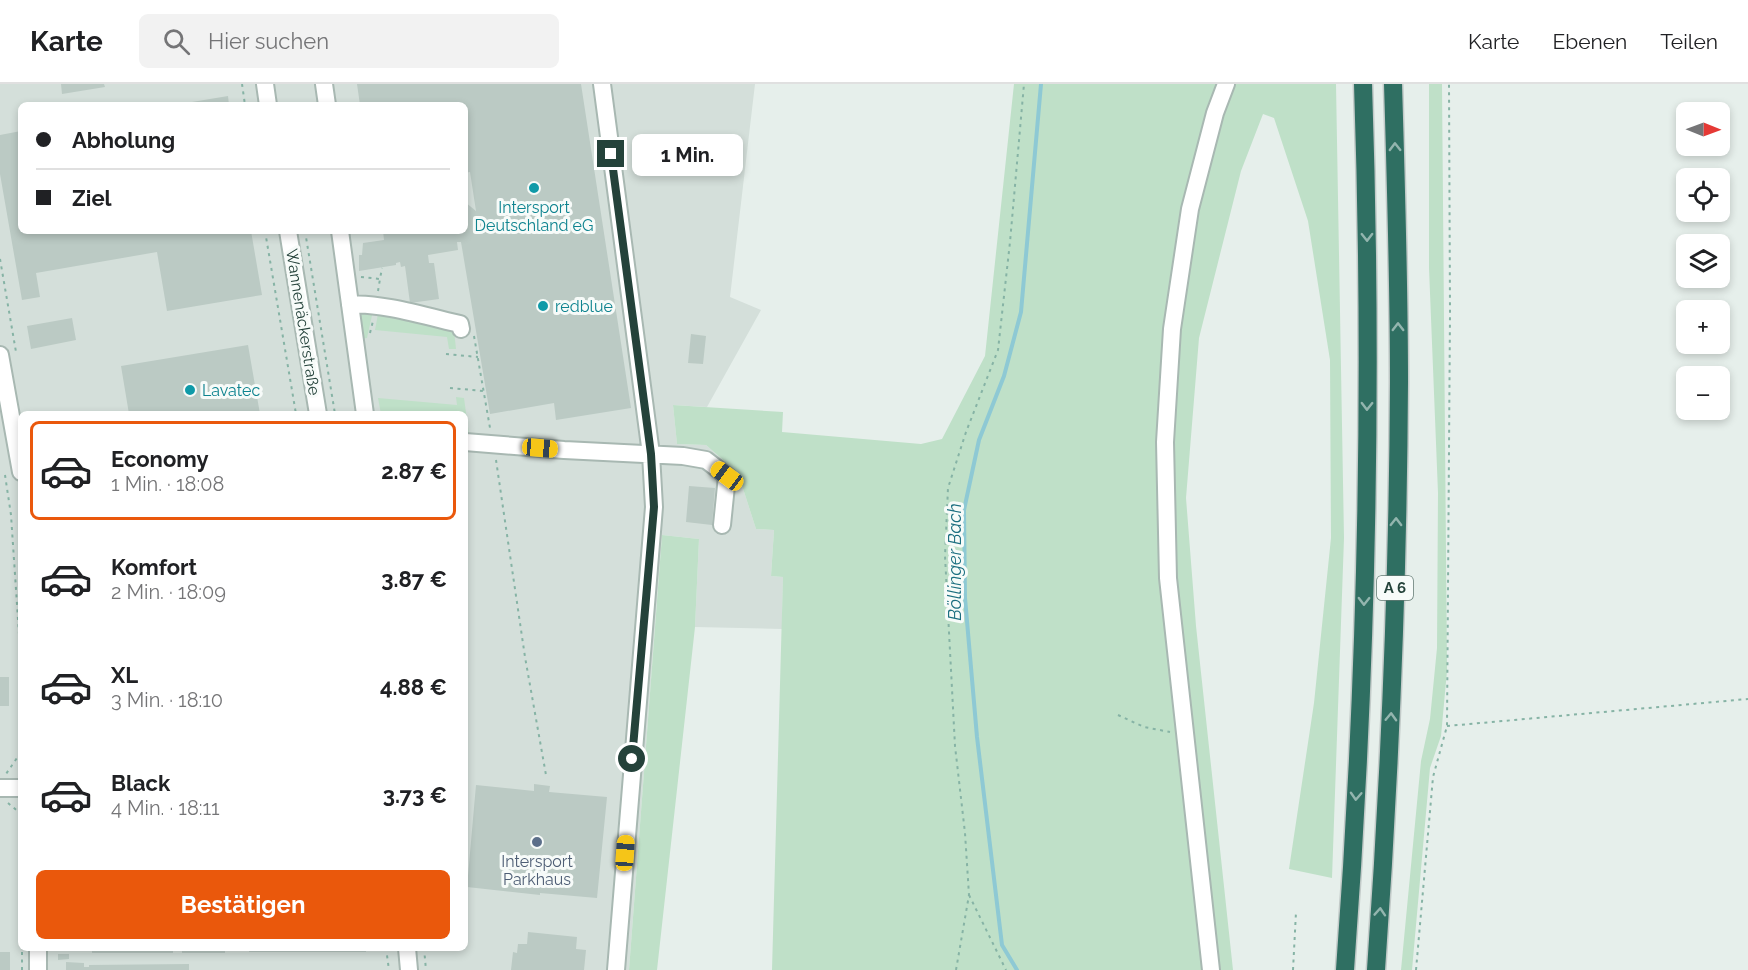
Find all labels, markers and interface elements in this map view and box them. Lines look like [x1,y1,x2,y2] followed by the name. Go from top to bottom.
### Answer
[139,14,559,68] search box
[30,25,103,58] text: Karte
[160,25,193,58] icon: search
[208,28,329,54] text: Hier suchen
[1468,29,1519,54] text: Karte
[1552,29,1627,54] text: Ebenen
[1660,29,1718,54] text: Teilen
[1676,102,1730,156] north arrow
[1676,102,1730,420] map controls
[72,127,175,153] text: Abholung
[632,133,743,175] callout: 1 Min.
[597,140,624,167] route end
[661,143,714,167] text: 1 Min.
[1389,143,1401,152] one-way arrow
[1676,168,1730,222] button: locate
[527,181,541,195] marker: Intersport Deutschland eG
[72,185,112,211] text: Ziel
[475,198,593,235] place label: Intersport Deutschland eG
[1361,232,1373,241] one-way arrow
[1676,234,1730,288] button: layers
[282,247,324,397] street label: Wannenäckerstraße
[555,297,613,316] place label: redblue
[536,299,550,313] marker: redblue
[1676,300,1730,354] button: +
[1392,323,1404,332] one-way arrow
[1676,366,1730,420] button: −
[202,381,260,400] place label: Lavatec
[183,383,197,397] marker: Lavatec
[1361,401,1373,410] one-way arrow
[521,437,559,459] car
[39,444,93,498] icon: car
[111,446,209,472] text: Economy
[381,458,447,484] text: 2.87 €
[707,458,747,494] car
[111,472,224,496] text: 1 Min. · 18:08
[944,503,965,621] water label: Böllinger Bach
[1390,518,1403,527] one-way arrow
[39,552,93,606] icon: car
[111,554,197,580] text: Komfort
[381,566,447,592] text: 3.87 €
[1377,576,1413,600] road number: A 6
[111,580,226,604] text: 2 Min. · 18:09
[1358,596,1370,605] one-way arrow
[39,660,93,714] icon: car
[111,662,138,688] text: XL
[380,674,447,700] text: 4.88 €
[111,688,223,712] text: 3 Min. · 18:10
[1385,712,1397,721] one-way arrow
[618,745,645,772] route start
[39,768,93,822] icon: car
[111,770,170,796] text: Black
[383,782,447,808] text: 3.73 €
[1349,791,1362,800] one-way arrow
[111,796,220,820] text: 4 Min. · 18:11
[615,834,635,872] car
[530,835,544,849] marker: Intersport Parkhaus
[501,852,573,889] place label: Intersport Parkhaus
[36,870,450,939] button: Bestätigen
[1373,907,1386,916] one-way arrow

